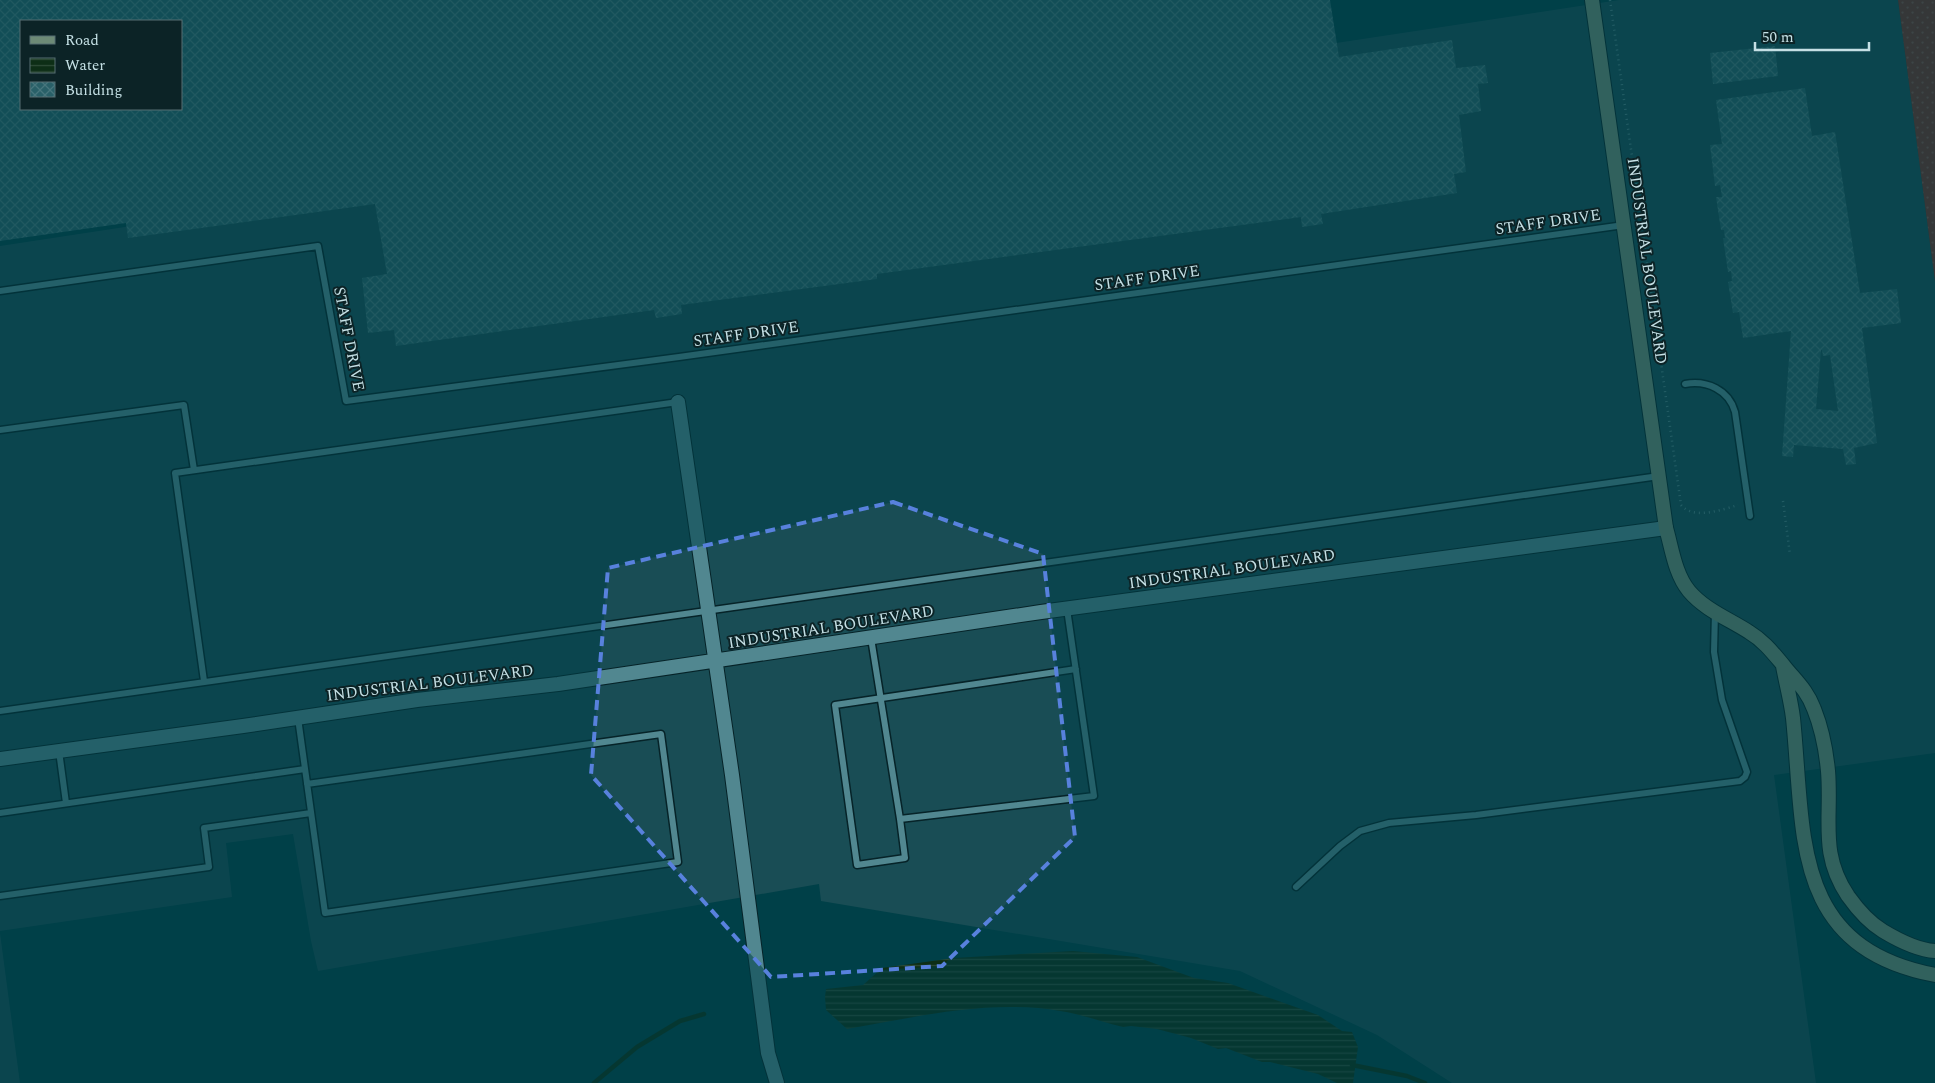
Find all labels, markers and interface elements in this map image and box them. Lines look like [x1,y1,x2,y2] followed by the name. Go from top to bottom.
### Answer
[20,20,182,110] legend
[1755,20,1869,52] scale bar
[1762,26,1794,49] text: 50 m
[65,29,99,52] text: Road
[65,54,105,77] text: Water
[65,79,122,102] text: Building
[1621,156,1673,366] street label: INDUSTRIAL BOULEVARD
[1494,203,1602,241] street label: STAFF DRIVE
[1093,259,1201,297] street label: STAFF DRIVE
[327,285,371,393] street label: STAFF DRIVE
[692,315,800,353] street label: STAFF DRIVE
[1127,543,1337,595] street label: INDUSTRIAL BOULEVARD
[726,599,936,655] street label: INDUSTRIAL BOULEVARD
[325,658,535,708] street label: INDUSTRIAL BOULEVARD

